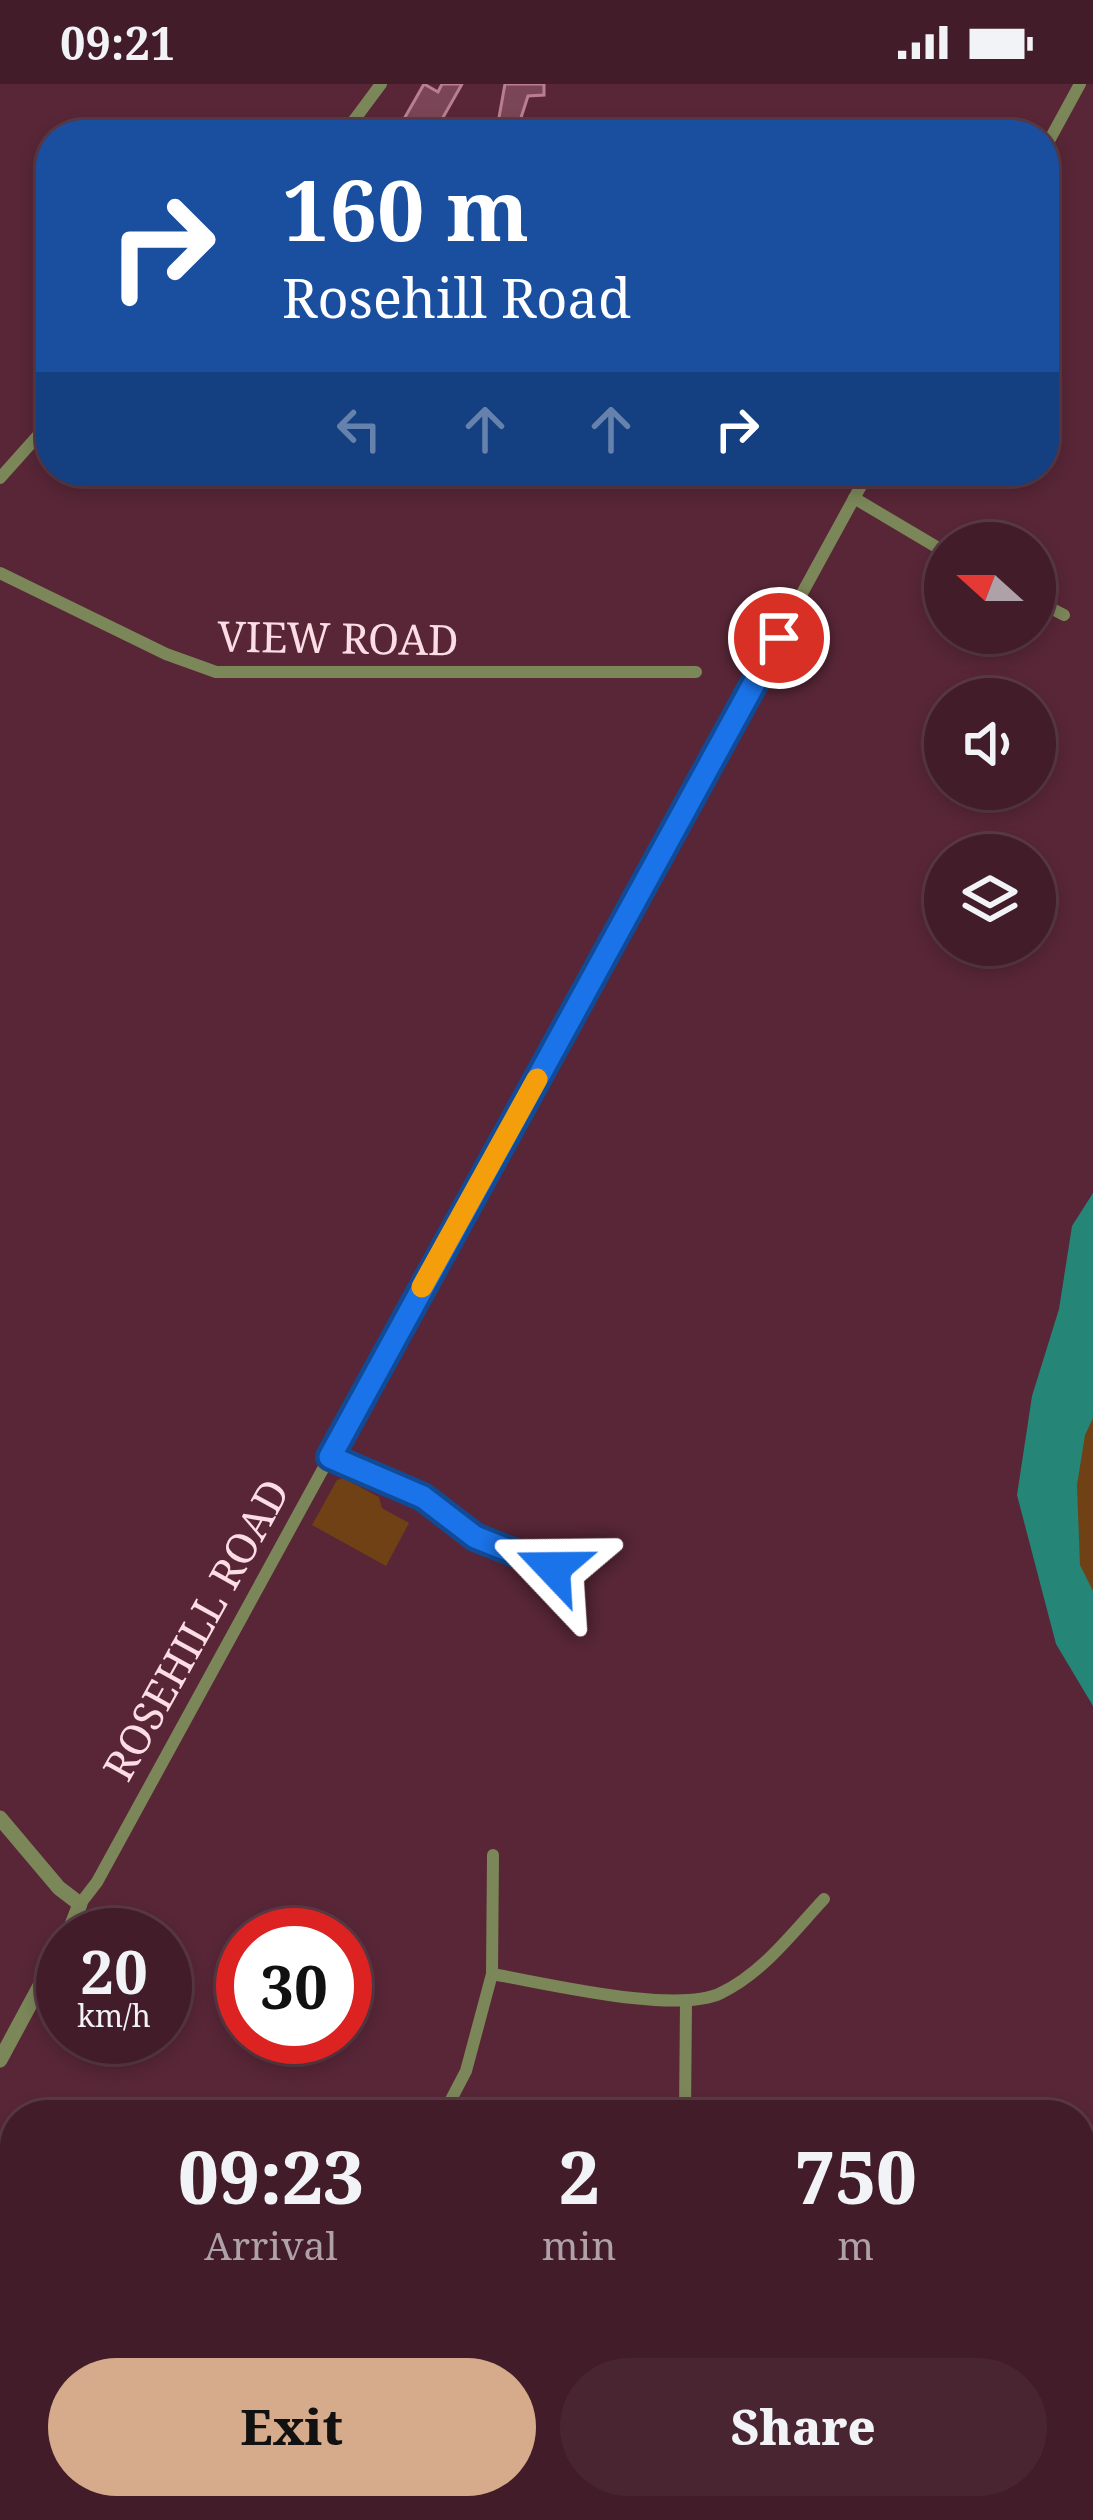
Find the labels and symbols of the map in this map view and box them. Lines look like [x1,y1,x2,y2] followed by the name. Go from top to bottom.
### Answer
[924,522,1056,654] north arrow
[728,587,830,689] pin
[217,606,459,668] street label: VIEW ROAD
[89,1468,301,1790] street label: ROSEHILL ROAD
[490,1505,616,1631] position arrow
[216,1908,372,2064] speed limit sign: 30

